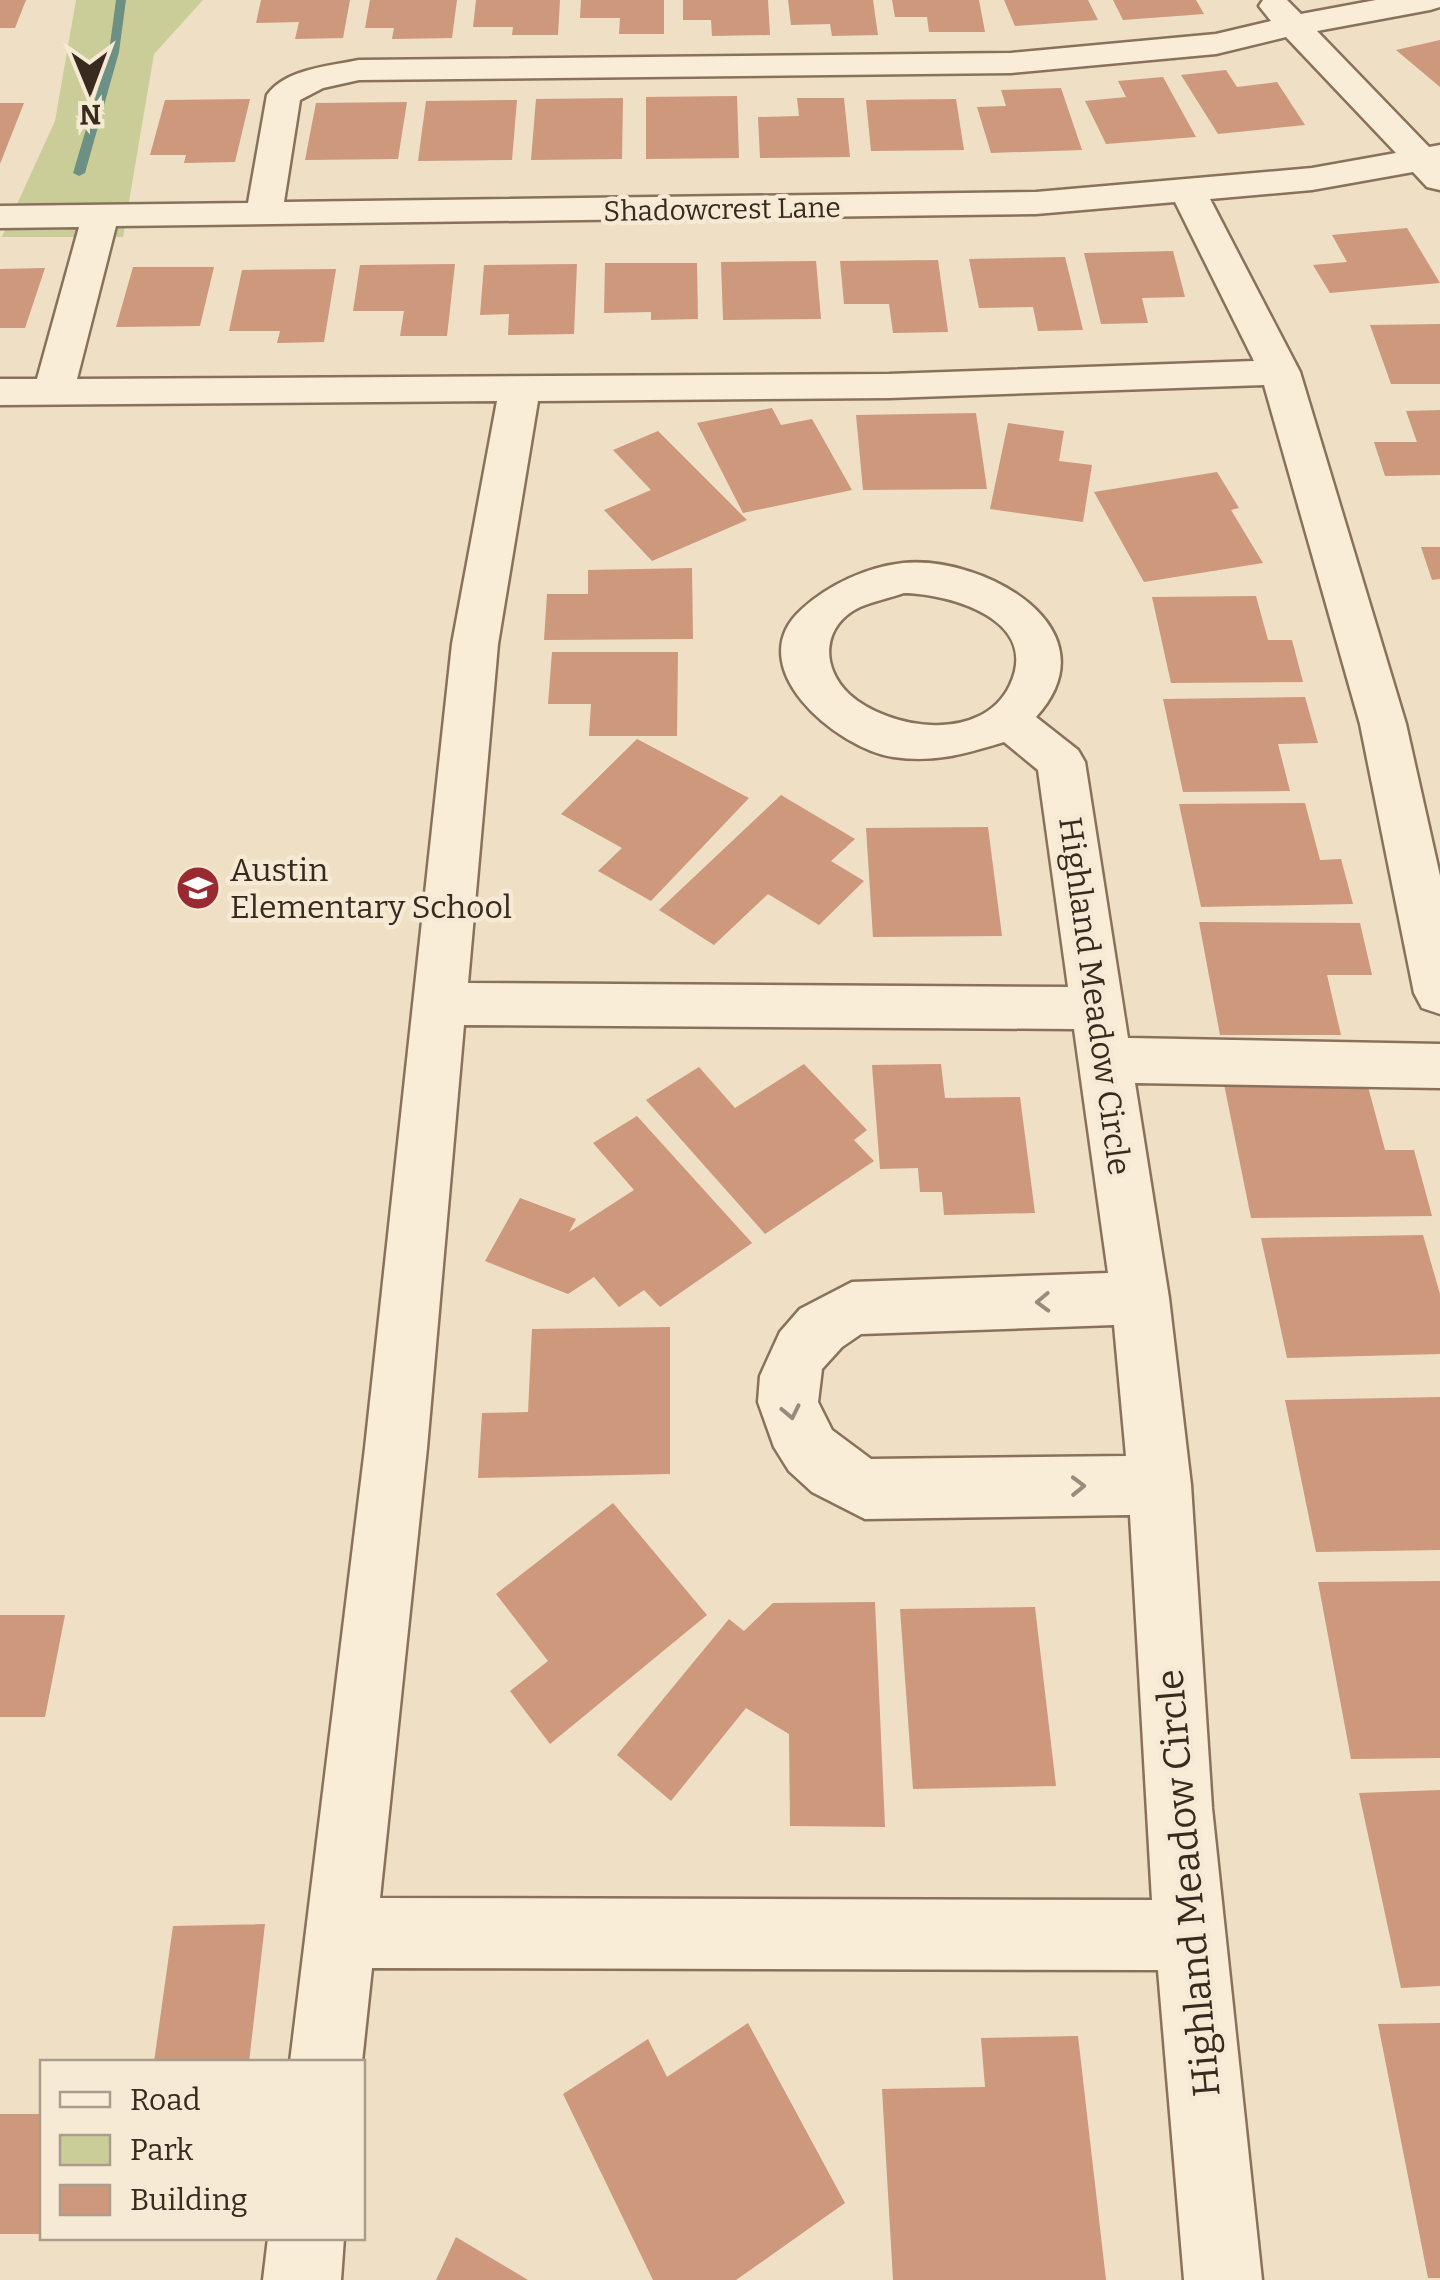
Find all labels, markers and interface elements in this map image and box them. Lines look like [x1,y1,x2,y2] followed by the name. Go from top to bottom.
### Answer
[40,40,140,140] north arrow
[79,98,102,131] text: N
[603,191,841,228] street label: Shadowcrest Lane
[1051,814,1139,1178] street label: Highland Meadow Circle
[230,851,512,926] place label: Austin Elementary School
[175,865,221,911] school or university icon: Austin Elementary School
[1034,1291,1050,1312] one-way arrow
[780,1403,801,1420] one-way arrow
[1070,1475,1086,1497] one-way arrow
[1146,1667,1230,2099] street label: Highland Meadow Circle
[40,2060,365,2240] legend
[130,2082,201,2118] text: Road
[130,2132,193,2168] text: Park
[130,2182,248,2218] text: Building

